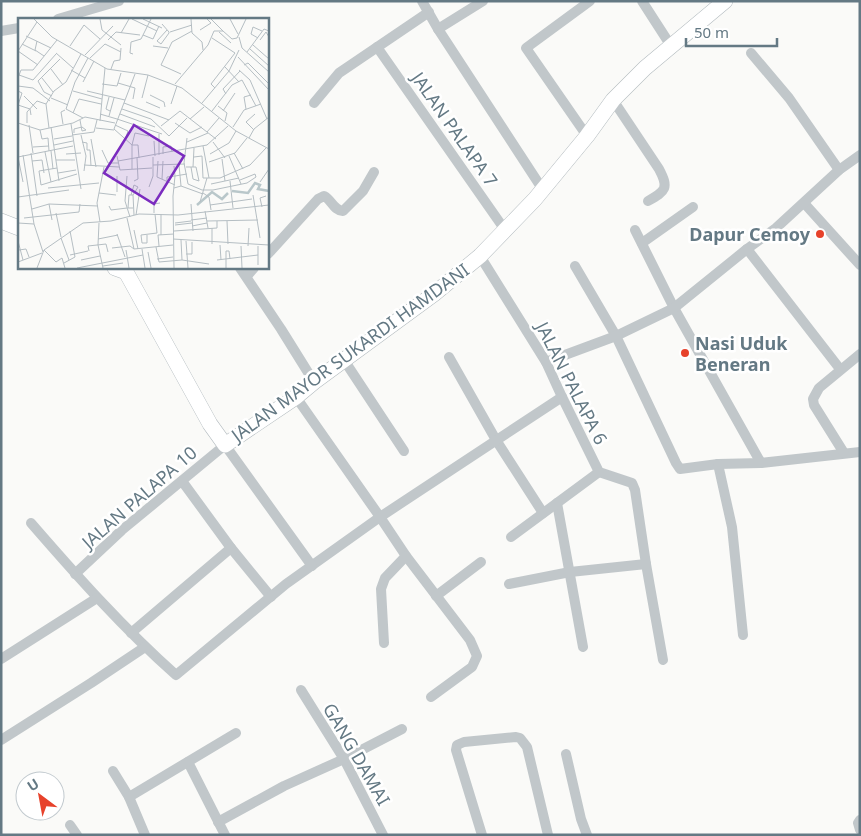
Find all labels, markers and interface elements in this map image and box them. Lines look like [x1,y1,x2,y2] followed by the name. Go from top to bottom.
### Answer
[686,15,777,47] scale bar
[18,18,269,269] inset map
[694,22,729,42] text: 50 m
[405,65,503,191] street label: JALAN PALAPA 7
[689,222,811,246] place label: Dapur Cemoy
[814,228,826,240] marker: Dapur Cemoy
[225,258,474,448] street label: JALAN MAYOR SUKARDI HAMDANI
[530,316,613,448] street label: JALAN PALAPA 6
[695,331,788,376] place label: Nasi Uduk Beneran
[679,347,691,359] marker: Nasi Uduk Beneran
[75,440,202,555] street label: JALAN PALAPA 10
[318,699,396,809] street label: GANG DAMAI
[15,771,65,821] north arrow
[23,774,42,795] text: U

